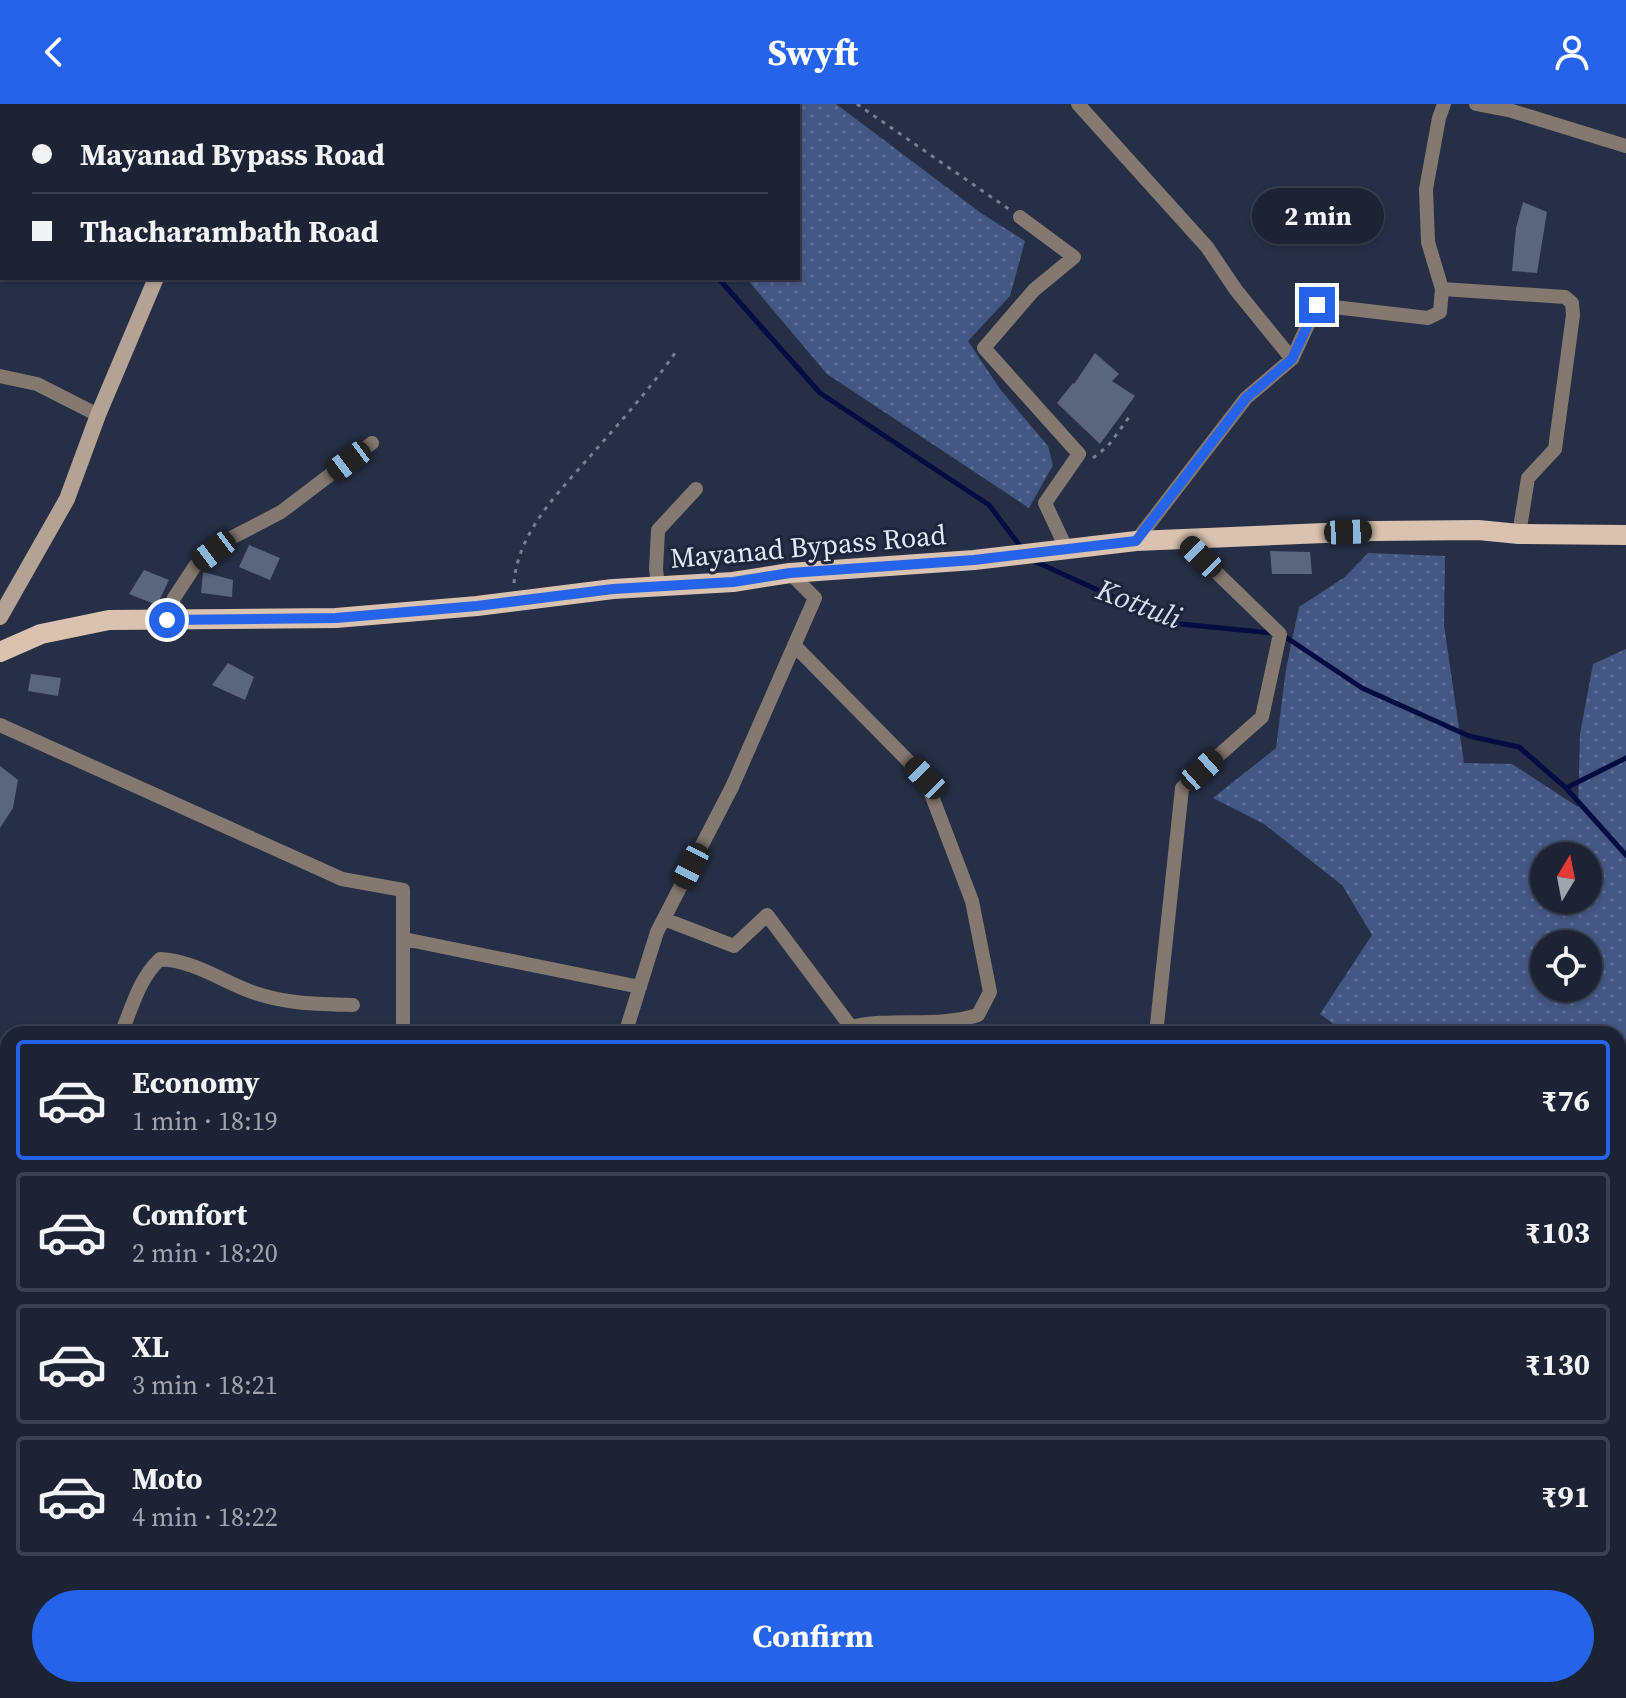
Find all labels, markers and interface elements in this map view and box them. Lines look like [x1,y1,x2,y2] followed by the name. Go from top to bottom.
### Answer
[768,28,858,77] text: Swyft
[32,30,76,74] icon: back
[1550,30,1594,74] icon: person
[80,134,385,175] text: Mayanad Bypass Road
[1251,189,1383,245] callout: 2 min
[1284,198,1352,234] text: 2 min
[80,211,379,252] text: Thacharambath Road
[1299,287,1335,323] route end
[323,437,375,485] car
[668,515,948,577] street label: Mayanad Bypass Road
[1324,519,1372,545] car
[188,527,240,575] car
[1175,532,1227,582] car
[1090,568,1188,638] water label: Kottuli
[149,602,185,638] route start
[1176,745,1228,795] car
[900,752,950,804] car
[669,839,713,893] car
[1530,842,1602,914] north arrow
[1530,842,1602,1002] map controls
[1530,930,1602,1002] button: locate
[132,1062,260,1103] text: Economy
[36,1064,108,1136] icon: car
[1541,1080,1590,1121] text: ₹76
[132,1103,278,1139] text: 1 min · 18:19
[132,1194,247,1235] text: Comfort
[36,1196,108,1268] icon: car
[1525,1212,1590,1253] text: ₹103
[132,1235,278,1271] text: 2 min · 18:20
[132,1326,169,1367] text: XL
[36,1328,108,1400] icon: car
[1525,1344,1590,1385] text: ₹130
[132,1367,278,1403] text: 3 min · 18:21
[132,1458,203,1499] text: Moto
[36,1460,108,1532] icon: car
[1541,1476,1590,1517] text: ₹91
[132,1499,278,1535] text: 4 min · 18:22
[32,1590,1594,1682] button: Confirm

